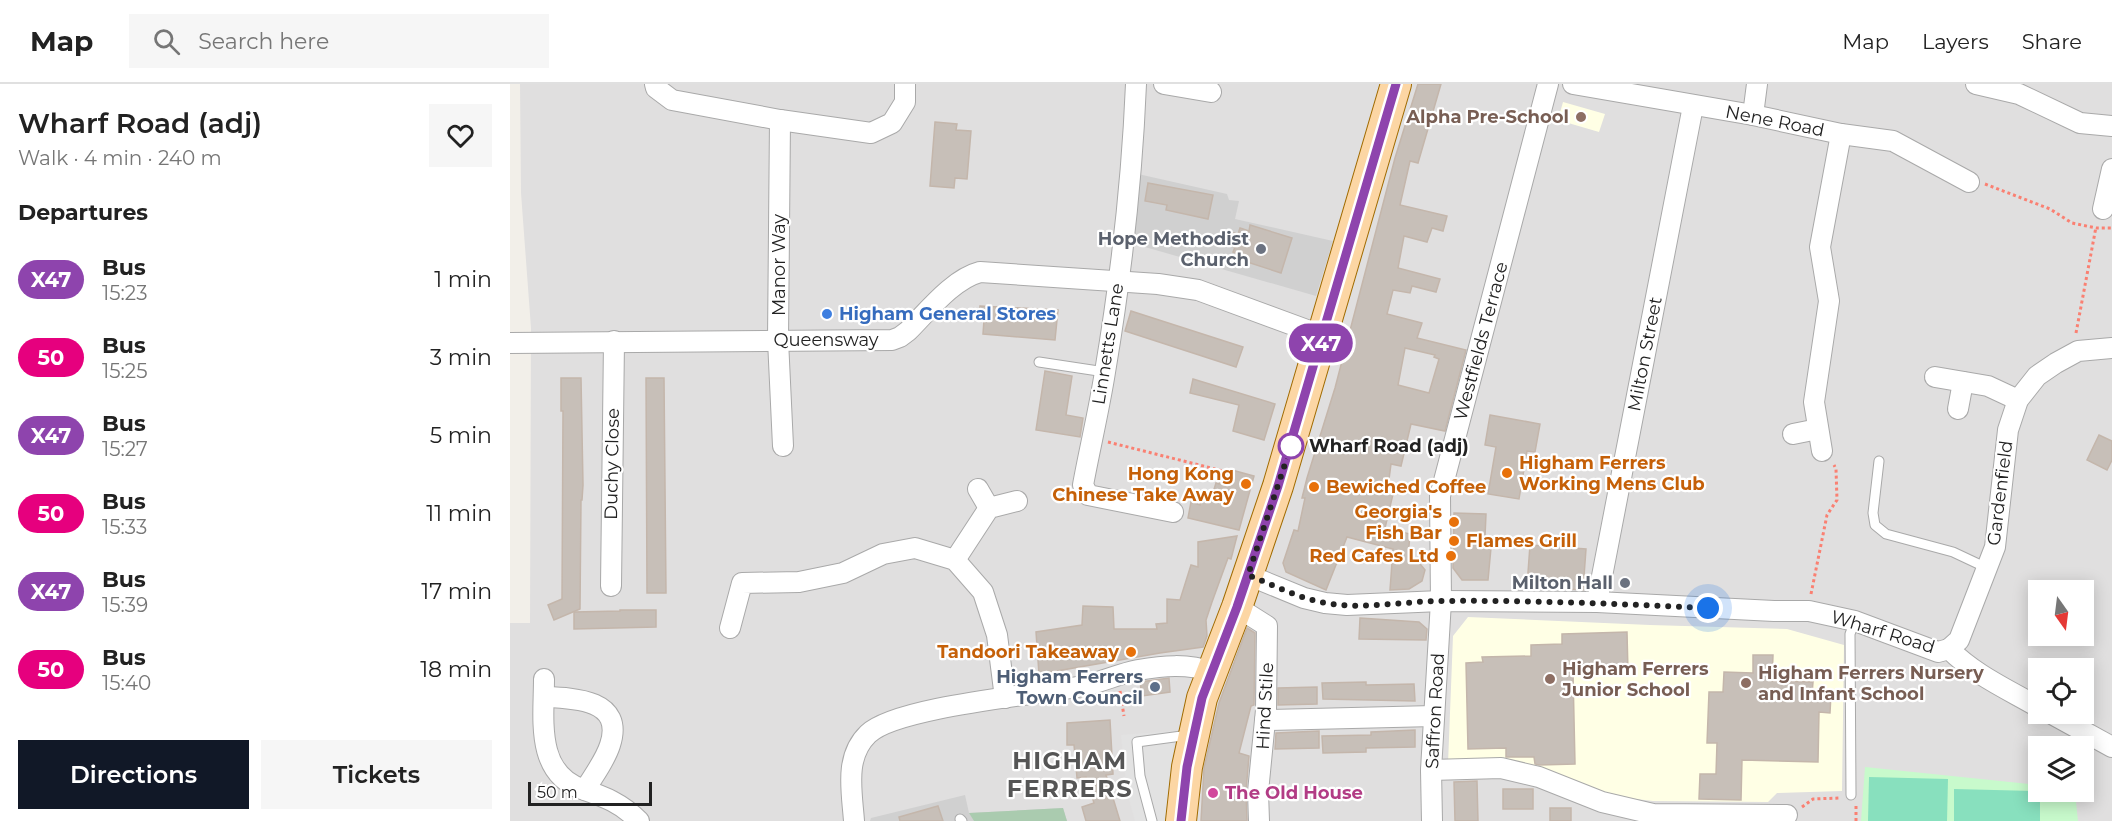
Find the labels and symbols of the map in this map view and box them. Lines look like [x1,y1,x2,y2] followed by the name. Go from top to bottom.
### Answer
[1724,101,1826,141] street label: Nene Road
[1405,106,1569,128] place label: Alpha Pre-School
[1574,110,1588,124] marker: Alpha Pre-School
[768,214,790,316] street label: Manor Way
[1098,228,1249,271] place label: Hope Methodist Church
[1254,242,1268,256] marker: Hope Methodist Church
[1449,259,1513,423] street label: Westfields Terrace
[1088,282,1128,406] street label: Linnetts Lane
[1623,295,1667,413] street label: Milton Street
[839,303,1057,325] place label: Higham General Stores
[820,307,834,321] marker: Higham General Stores
[1286,324,1356,362] line badge: X47
[773,329,879,351] street label: Queensway
[600,408,624,520] street label: Duchy Close
[1278,433,1304,459] marker: Wharf Road (adj)
[1309,435,1469,457] place label: Wharf Road (adj)
[1983,439,2017,547] street label: Gardenfield
[1519,452,1705,495] place label: Higham Ferrers Working Mens Club
[1052,463,1234,506] place label: Hong Kong Chinese Take Away
[1500,466,1514,480] marker: Higham Ferrers Working Mens Club
[1326,476,1486,498] place label: Bewiched Coffee
[1239,477,1253,491] marker: Hong Kong Chinese Take Away
[1307,480,1321,494] marker: Bewiched Coffee
[1355,501,1442,544] place label: Georgia's Fish Bar
[1447,515,1461,529] marker: Georgia's Fish Bar
[1466,530,1577,552] place label: Flames Grill
[1447,534,1461,548] marker: Flames Grill
[1309,545,1439,567] place label: Red Cafes Ltd
[1444,549,1458,563] marker: Red Cafes Ltd
[1512,572,1613,594] place label: Milton Hall
[1618,576,1632,590] marker: Milton Hall
[2028,580,2094,646] north arrow
[1693,593,1723,623] your location
[1828,606,1938,658] street label: Wharf Road
[937,641,1119,663] place label: Tandoori Takeaway
[1124,645,1138,659] marker: Tandoori Takeaway
[1421,652,1449,770] street label: Saffron Road
[1561,658,1709,701] place label: Higham Ferrers Junior School
[1252,662,1278,750] street label: Hind Stile
[1758,662,1984,705] place label: Higham Ferrers Nursery and Infant School
[996,666,1143,709] place label: Higham Ferrers Town Council
[1543,672,1557,686] marker: Higham Ferrers Junior School
[1739,676,1753,690] marker: Higham Ferrers Nursery and Infant School
[1148,680,1162,694] marker: Higham Ferrers Town Council
[1007,746,1133,803] district label: HIGHAM FERRERS
[528,779,652,806] scale bar
[1225,782,1363,804] place label: The Old House
[1206,786,1220,800] marker: The Old House

